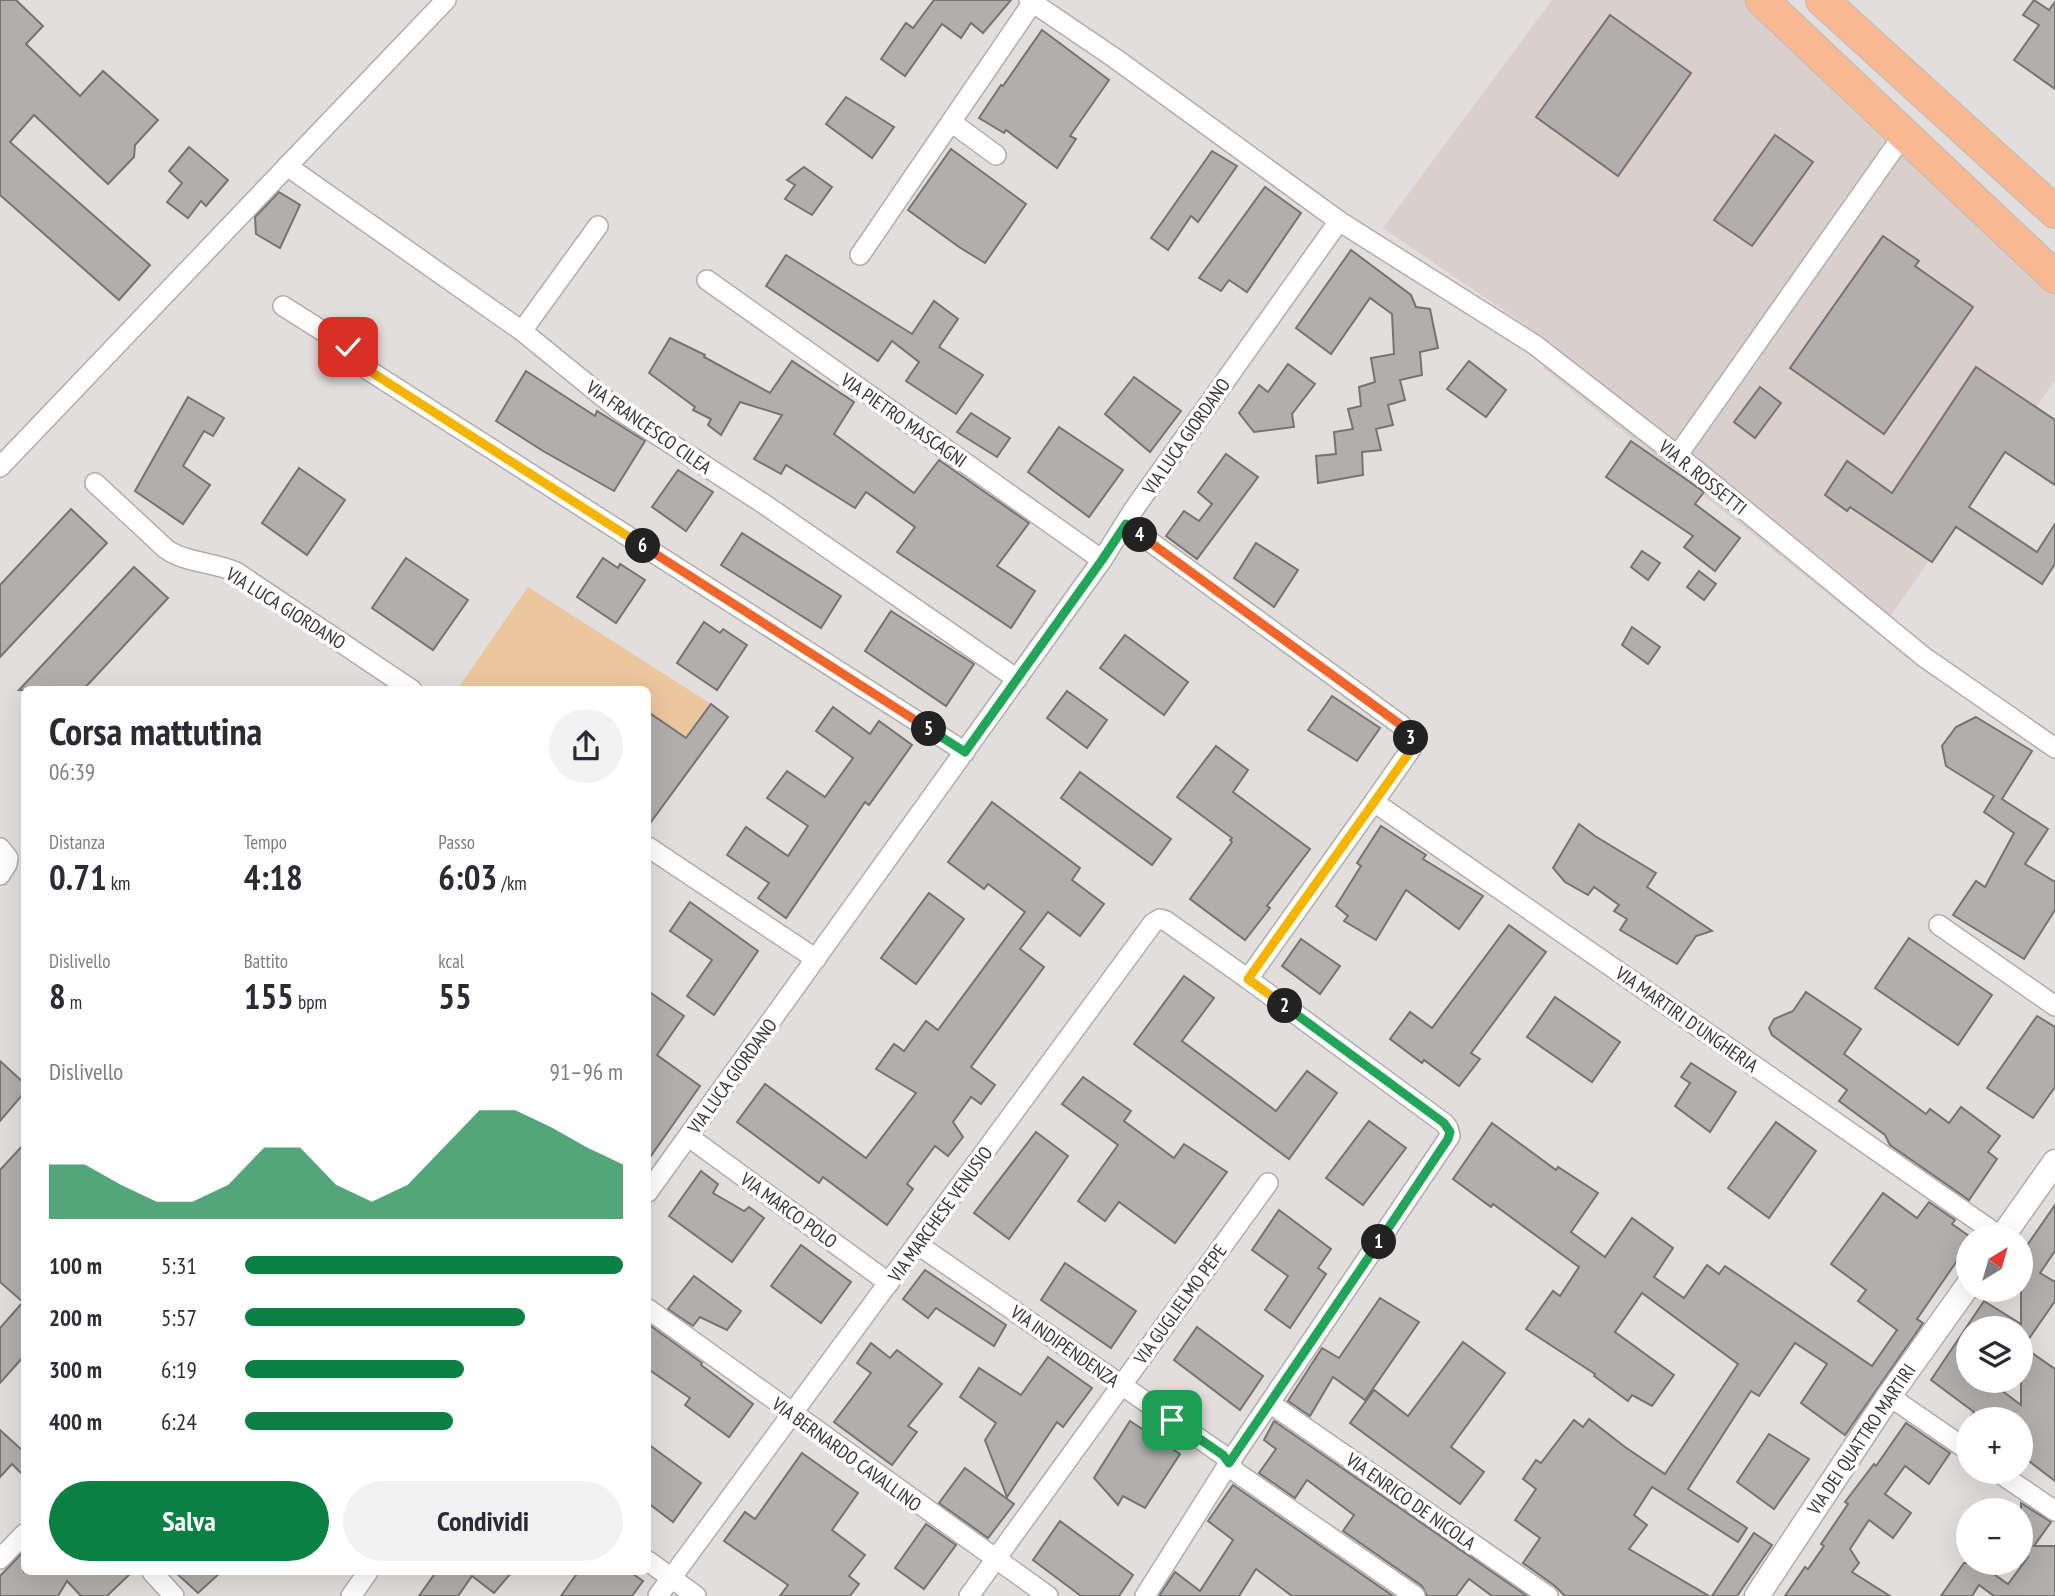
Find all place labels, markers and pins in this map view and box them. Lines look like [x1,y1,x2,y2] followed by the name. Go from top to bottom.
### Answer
[318,317,378,377] pin
[1122,518,1158,552] pin: 4
[626,528,660,564] pin: 6
[912,712,946,746] pin: 5
[1394,720,1428,756] pin: 3
[1268,988,1302,1024] pin: 2
[1362,1224,1396,1260] pin: 1
[1142,1390,1202,1450] pin

